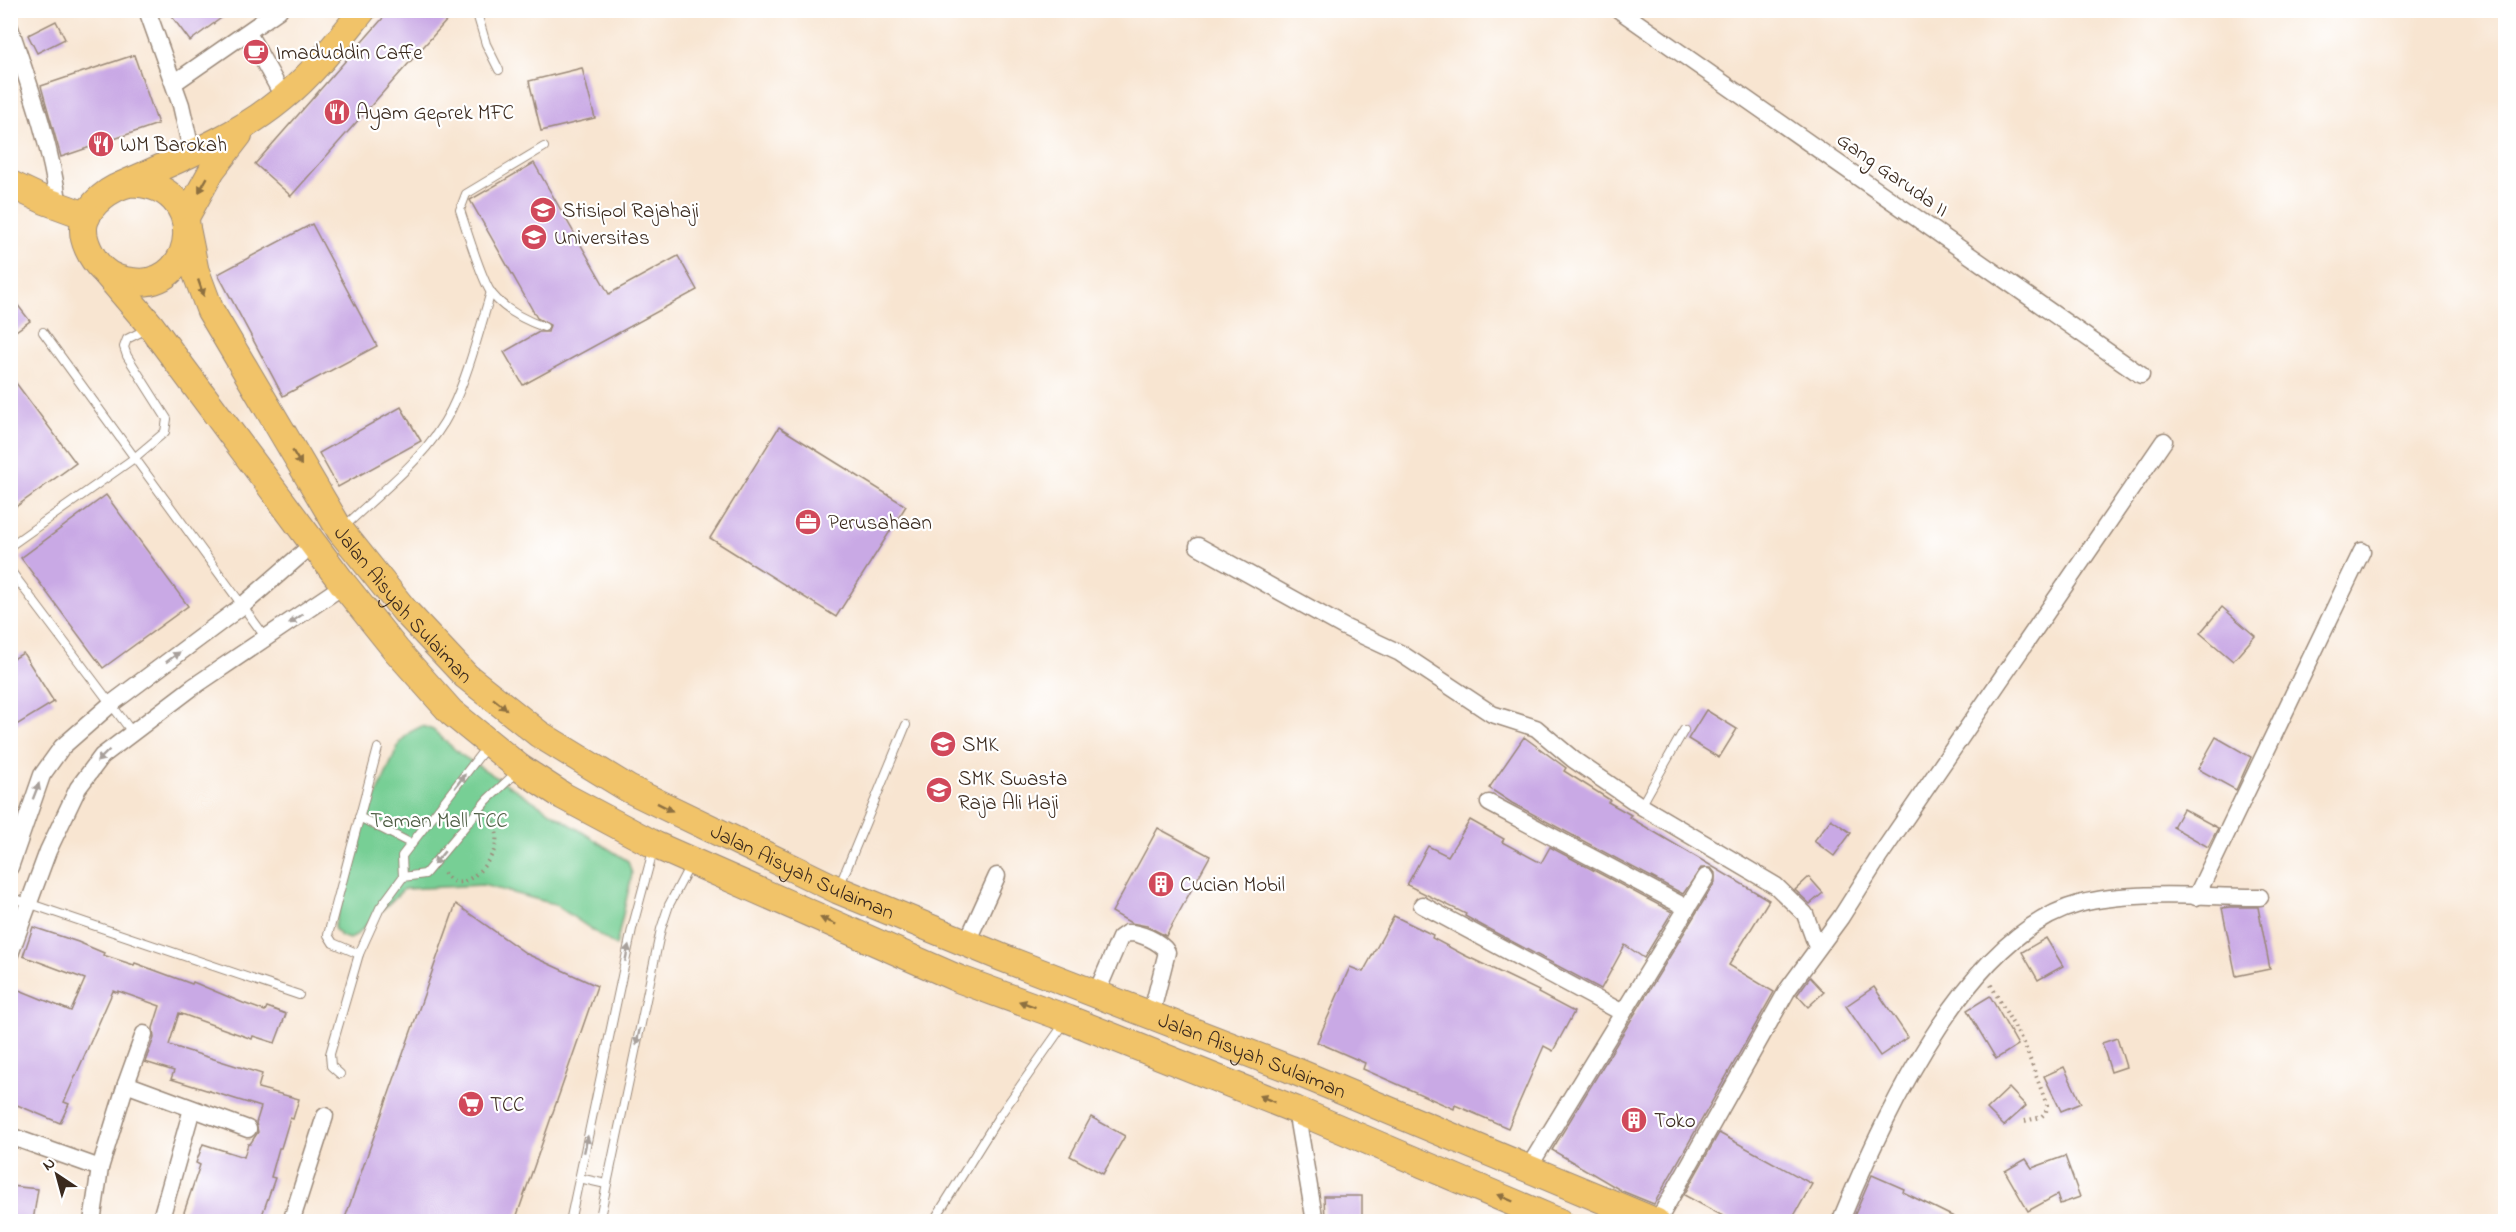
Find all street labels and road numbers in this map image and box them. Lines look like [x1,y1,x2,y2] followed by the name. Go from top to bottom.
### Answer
[1829,126,1954,227] street label: Gang Garuda II
[325,520,479,691] street label: Jalan Aisyah Sulaiman
[705,817,898,929] street label: Jalan Aisyah Sulaiman
[1153,1006,1350,1108] street label: Jalan Aisyah Sulaiman

